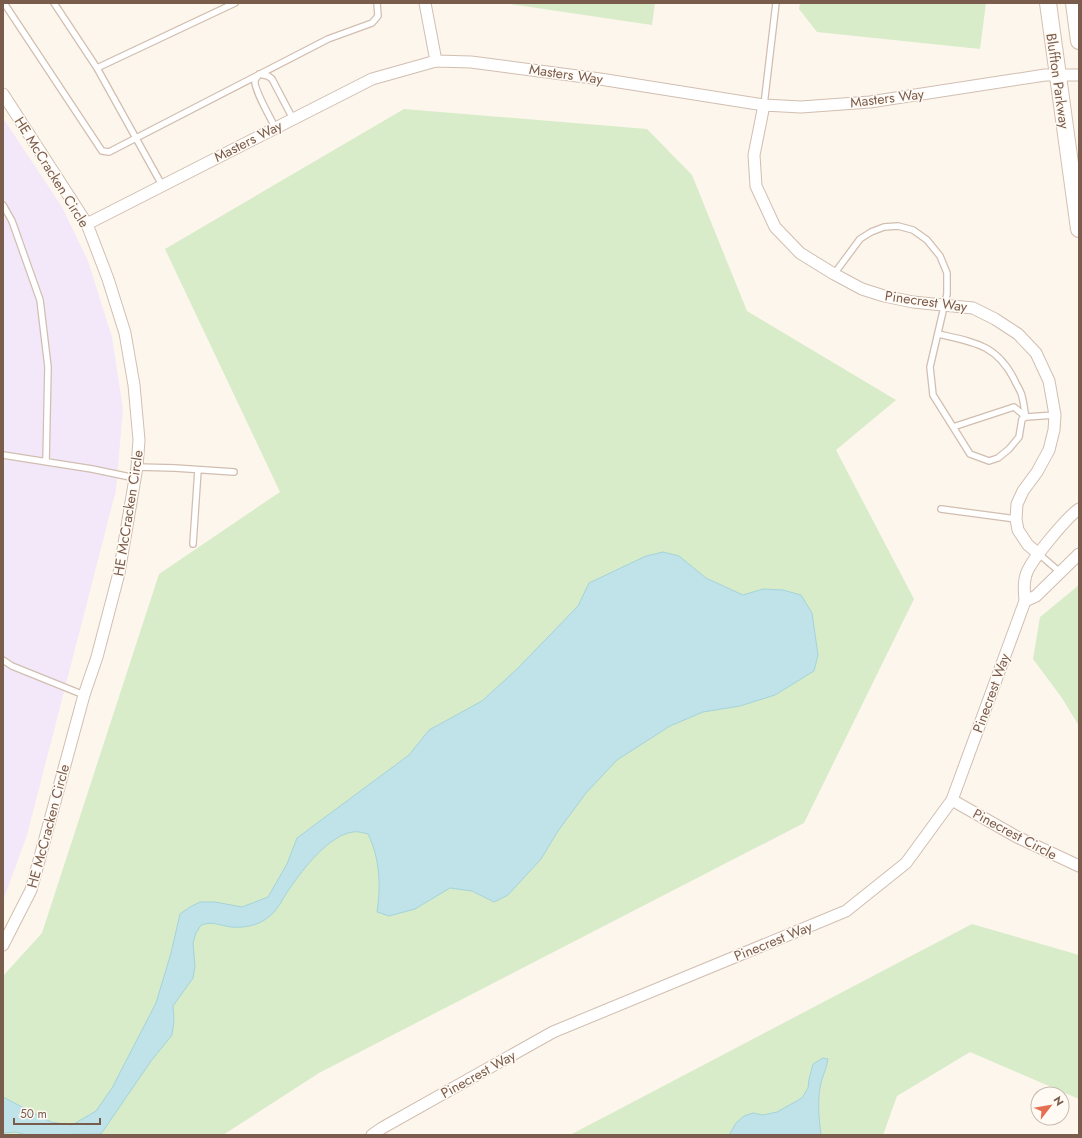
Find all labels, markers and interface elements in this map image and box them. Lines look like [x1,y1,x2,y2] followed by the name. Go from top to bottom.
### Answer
[1041,32,1075,131] street label: Bluffton Parkway
[528,59,605,89] street label: Masters Way
[849,83,926,112] street label: Masters Way
[10,113,94,231] street label: HE McCracken Circle
[210,115,286,167] street label: Masters Way
[884,285,969,317] street label: Pinecrest Way
[108,449,148,577] street label: HE McCracken Circle
[967,650,1015,735] street label: Pinecrest Way
[22,762,74,890] street label: HE McCracken Circle
[969,803,1061,865] street label: Pinecrest Circle
[731,916,816,966] street label: Pinecrest Way
[437,1045,520,1103] street label: Pinecrest Way
[1030,1086,1070,1126] north arrow
[1049,1093,1068,1109] text: N
[14,1100,100,1126] scale bar
[20,1105,47,1123] text: 50 m

